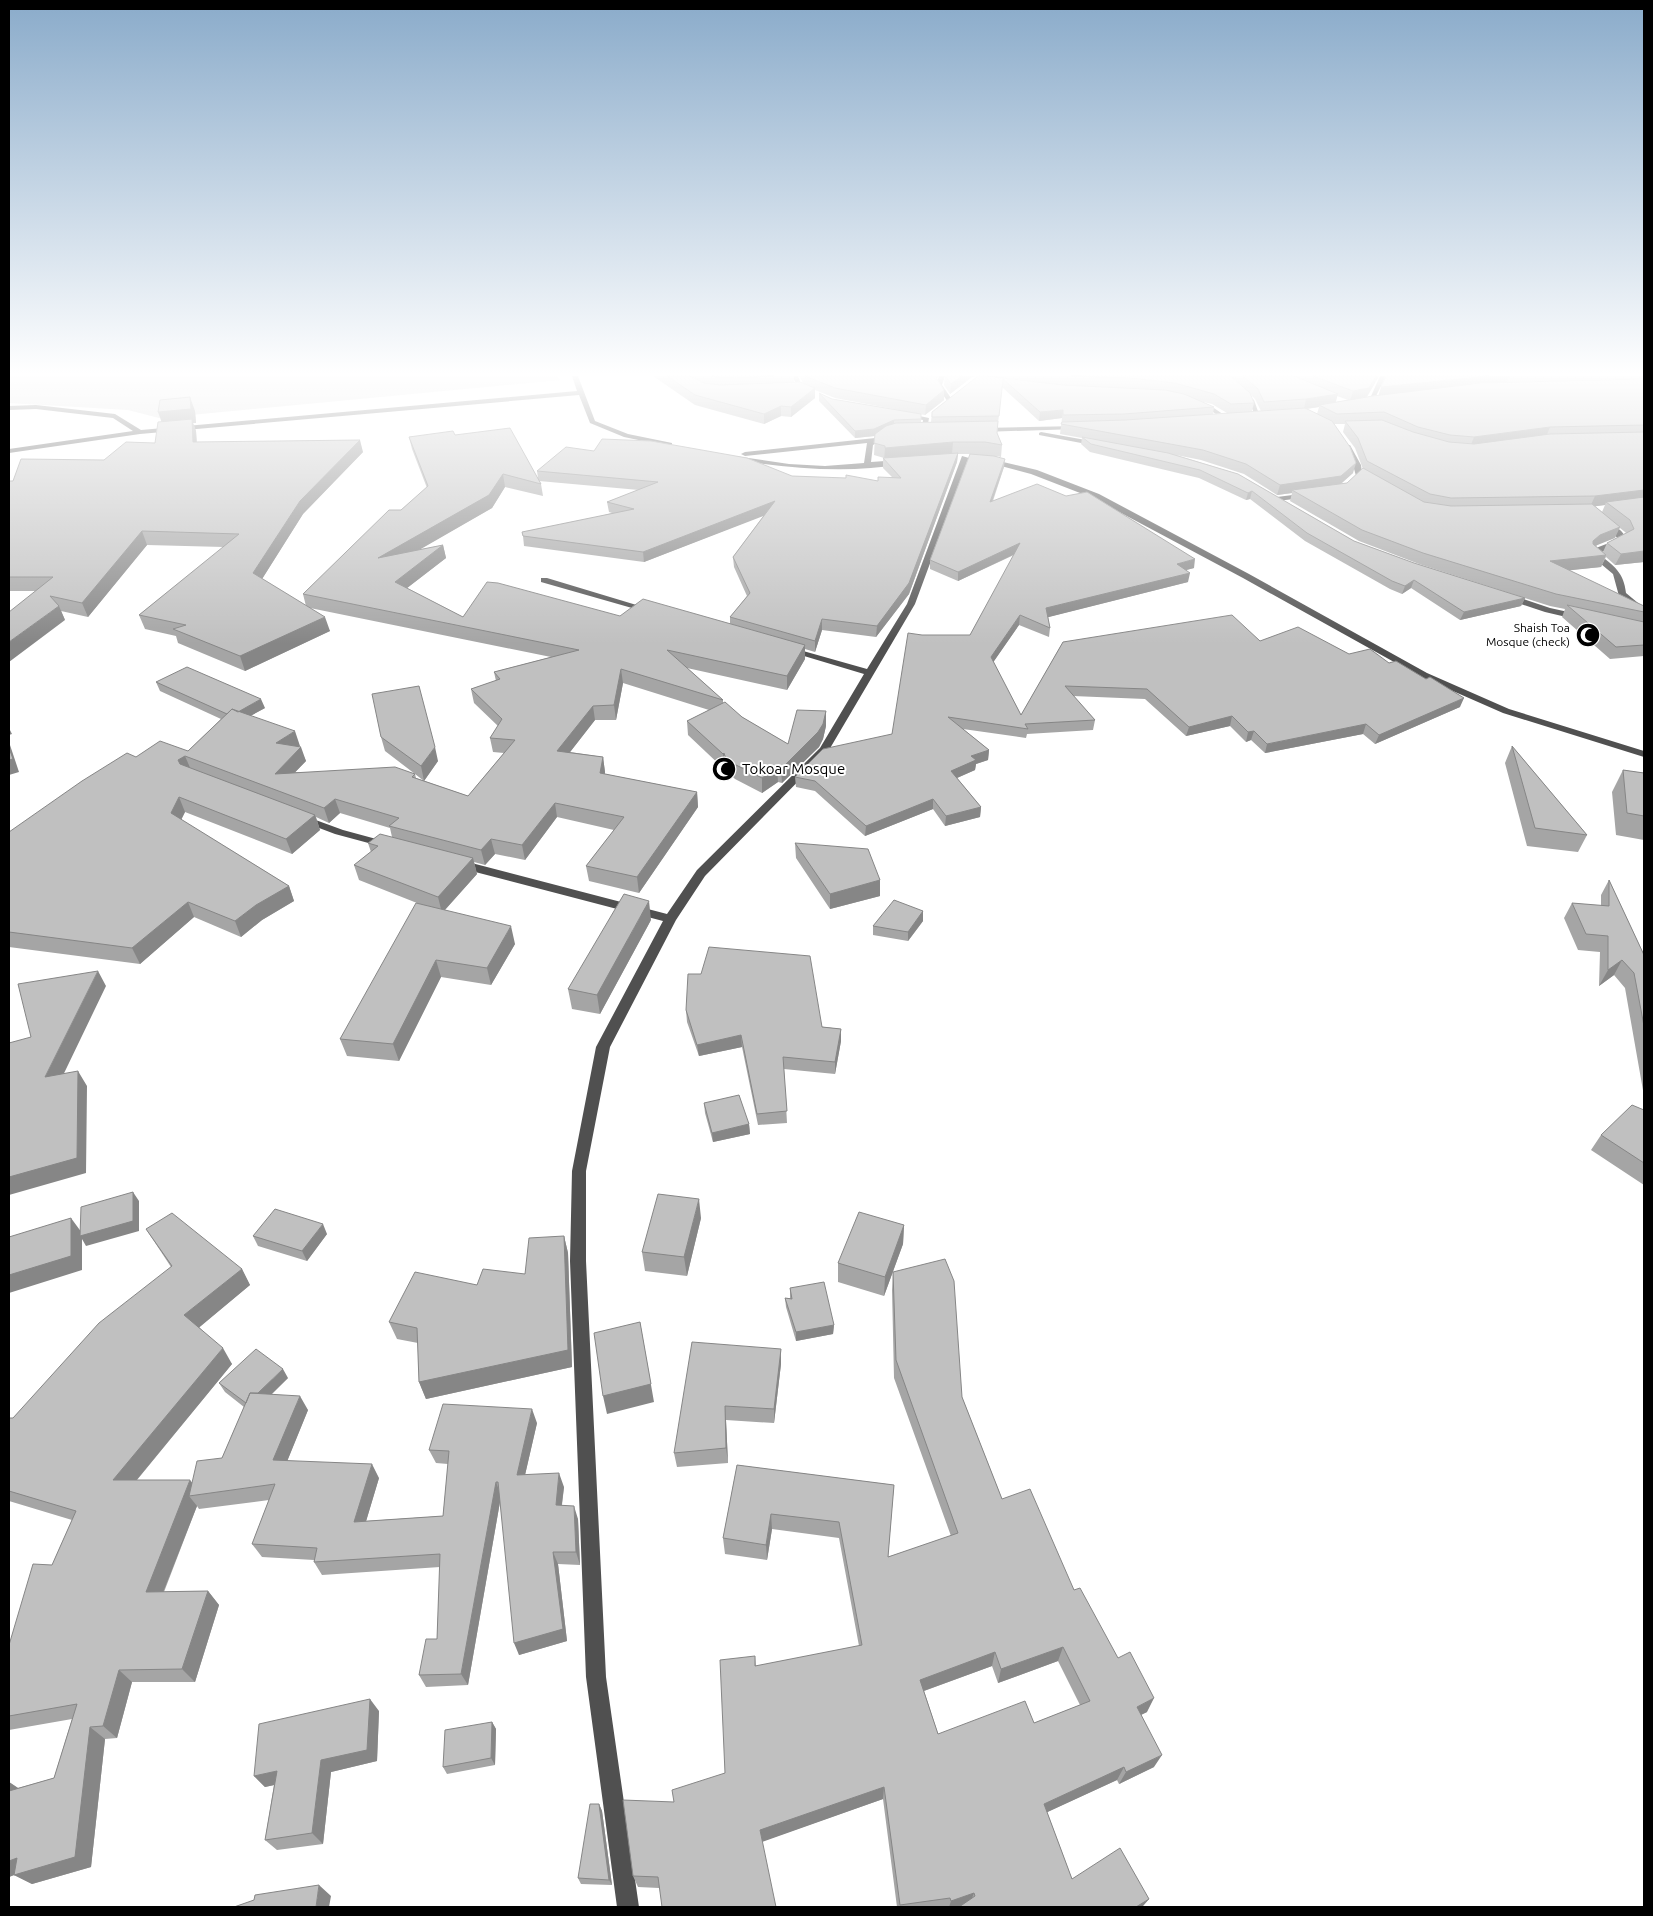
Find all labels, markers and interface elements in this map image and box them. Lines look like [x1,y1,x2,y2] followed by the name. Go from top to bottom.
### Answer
[1486,621,1570,649] place label: Shaish Toa Mosque (check)
[1575,622,1601,648] mosque icon: Shaish Toa Mosque (check)
[711,756,737,782] mosque icon: Tokoar Mosque
[742,760,845,777] place label: Tokoar Mosque

